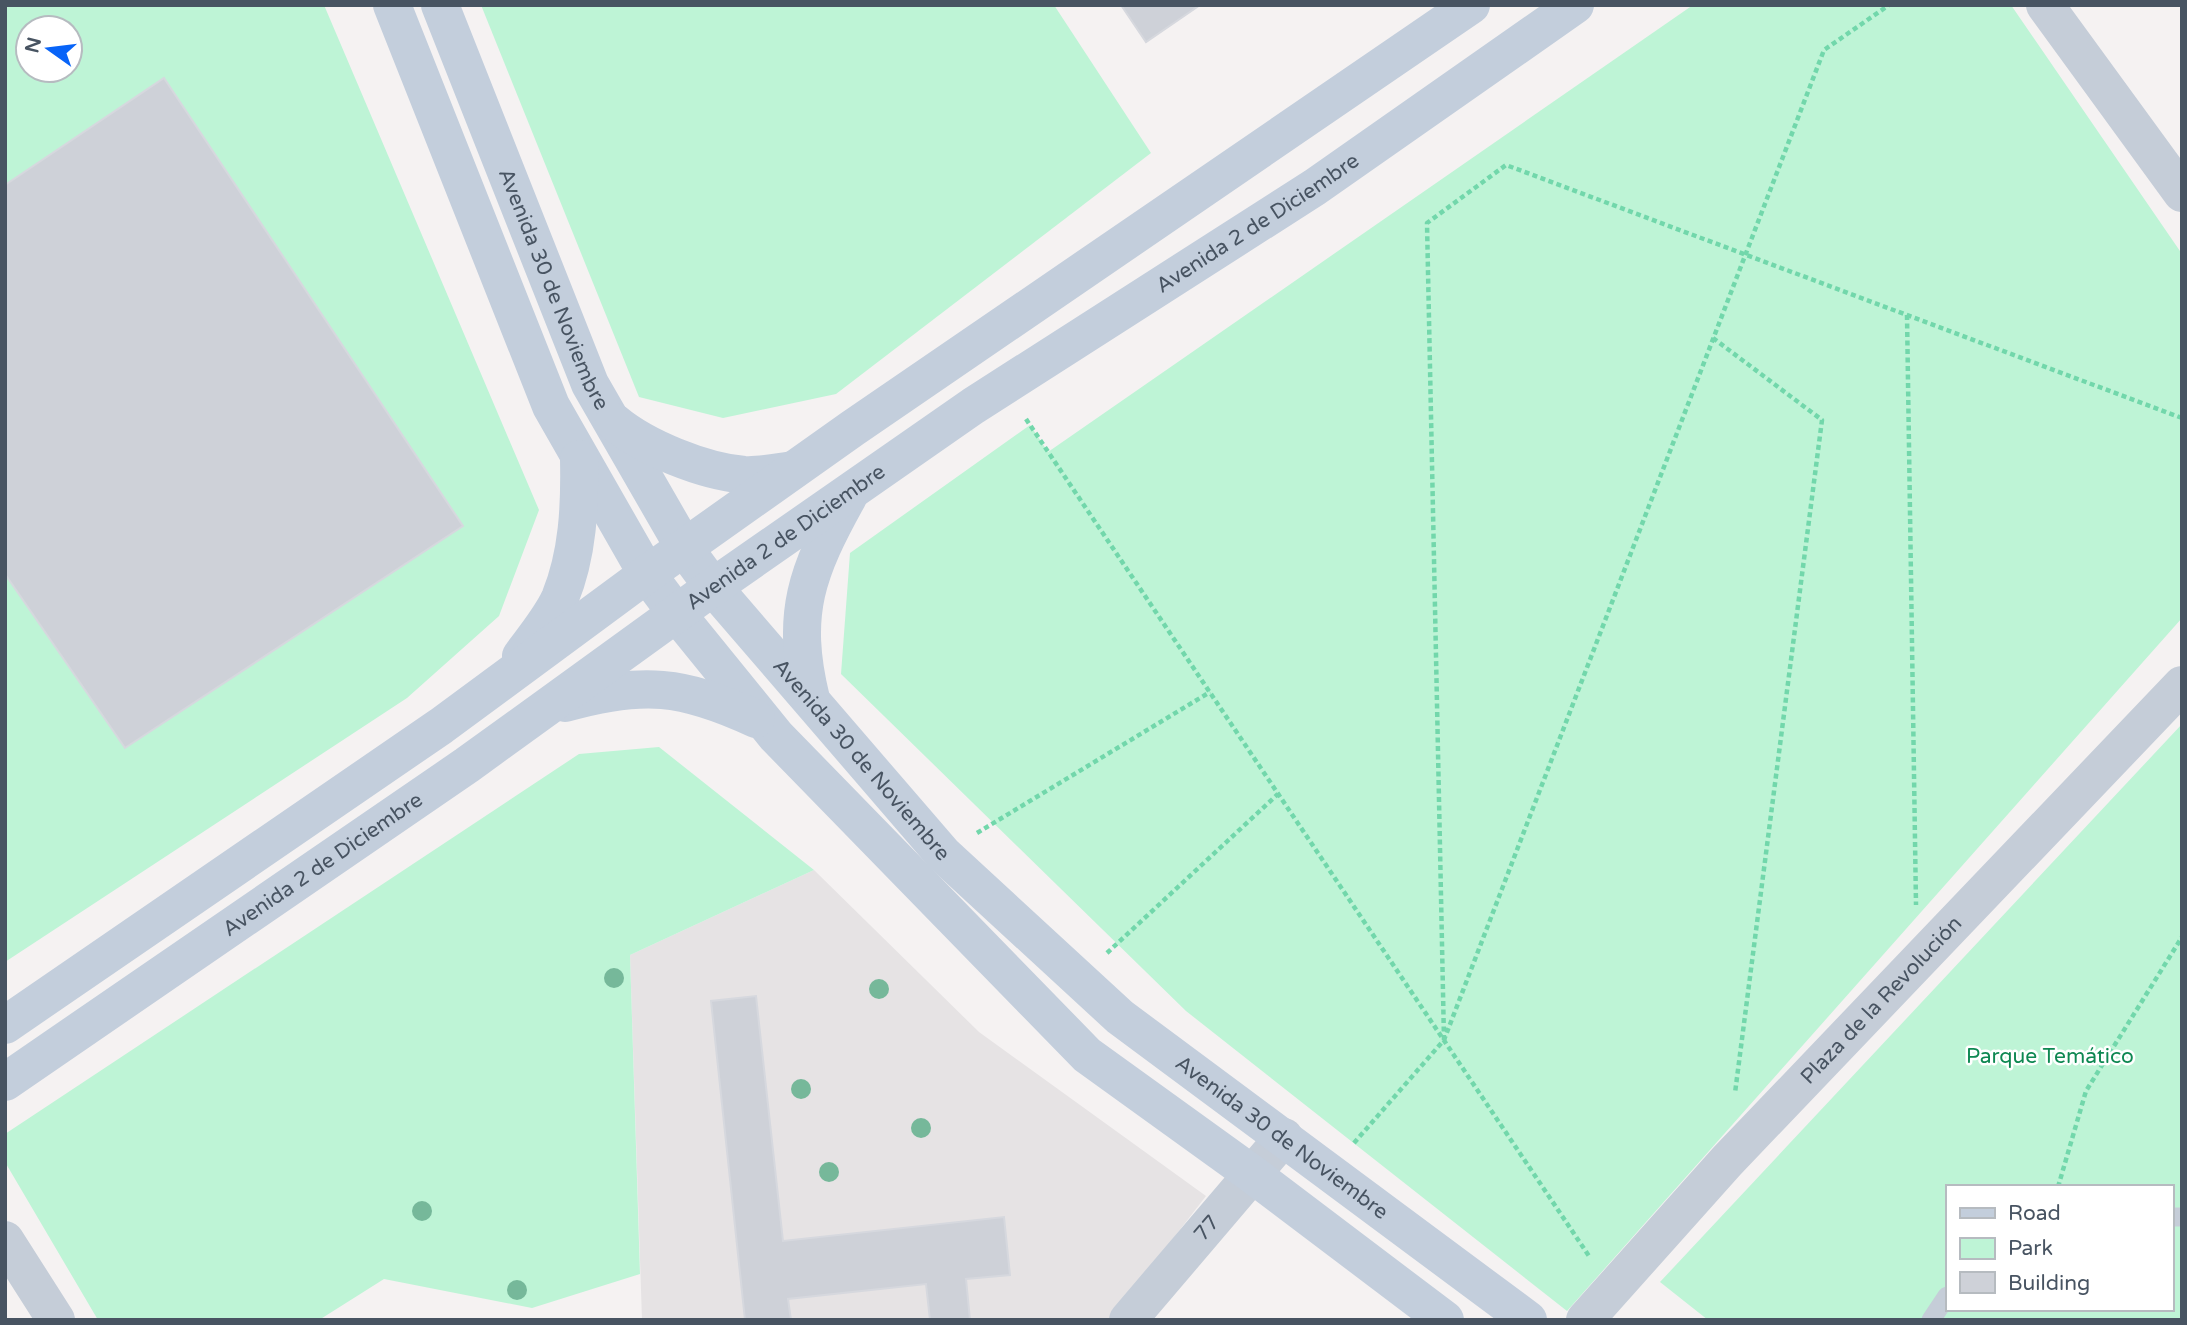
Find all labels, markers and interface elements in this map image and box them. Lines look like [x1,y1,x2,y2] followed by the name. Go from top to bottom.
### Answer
[14,14,84,84] north arrow
[21,35,46,55] text: N
[1152,148,1364,298] street label: Avenida 2 de Diciembre
[493,165,614,415] street label: Avenida 30 de Noviembre
[681,459,890,615] street label: Avenida 2 de Diciembre
[767,654,955,866] street label: Avenida 30 de Noviembre
[218,787,428,942] street label: Avenida 2 de Diciembre
[1795,911,1967,1089] street label: Plaza de la Revolución
[1966,1044,2134,1069] park label: Parque Temático
[1170,1051,1393,1225] street label: Avenida 30 de Noviembre
[1946,1185,2173,1311] legend
[2008,1201,2061,1226] text: Road
[1189,1210,1225,1246] street label: 77
[2008,1236,2053,1261] text: Park
[2008,1271,2090,1296] text: Building

